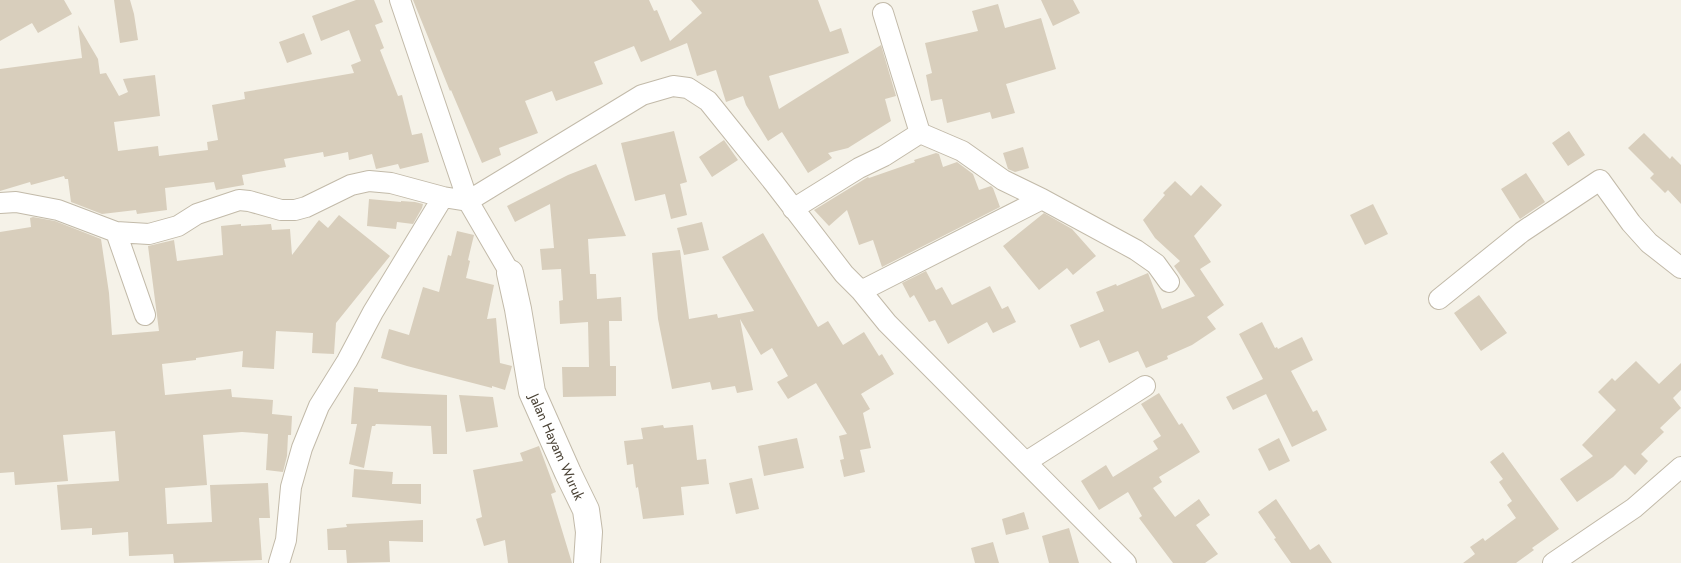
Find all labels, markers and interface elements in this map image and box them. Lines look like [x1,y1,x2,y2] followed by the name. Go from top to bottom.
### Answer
[524,389,590,504] street label: Jalan Hayam Wuruk

